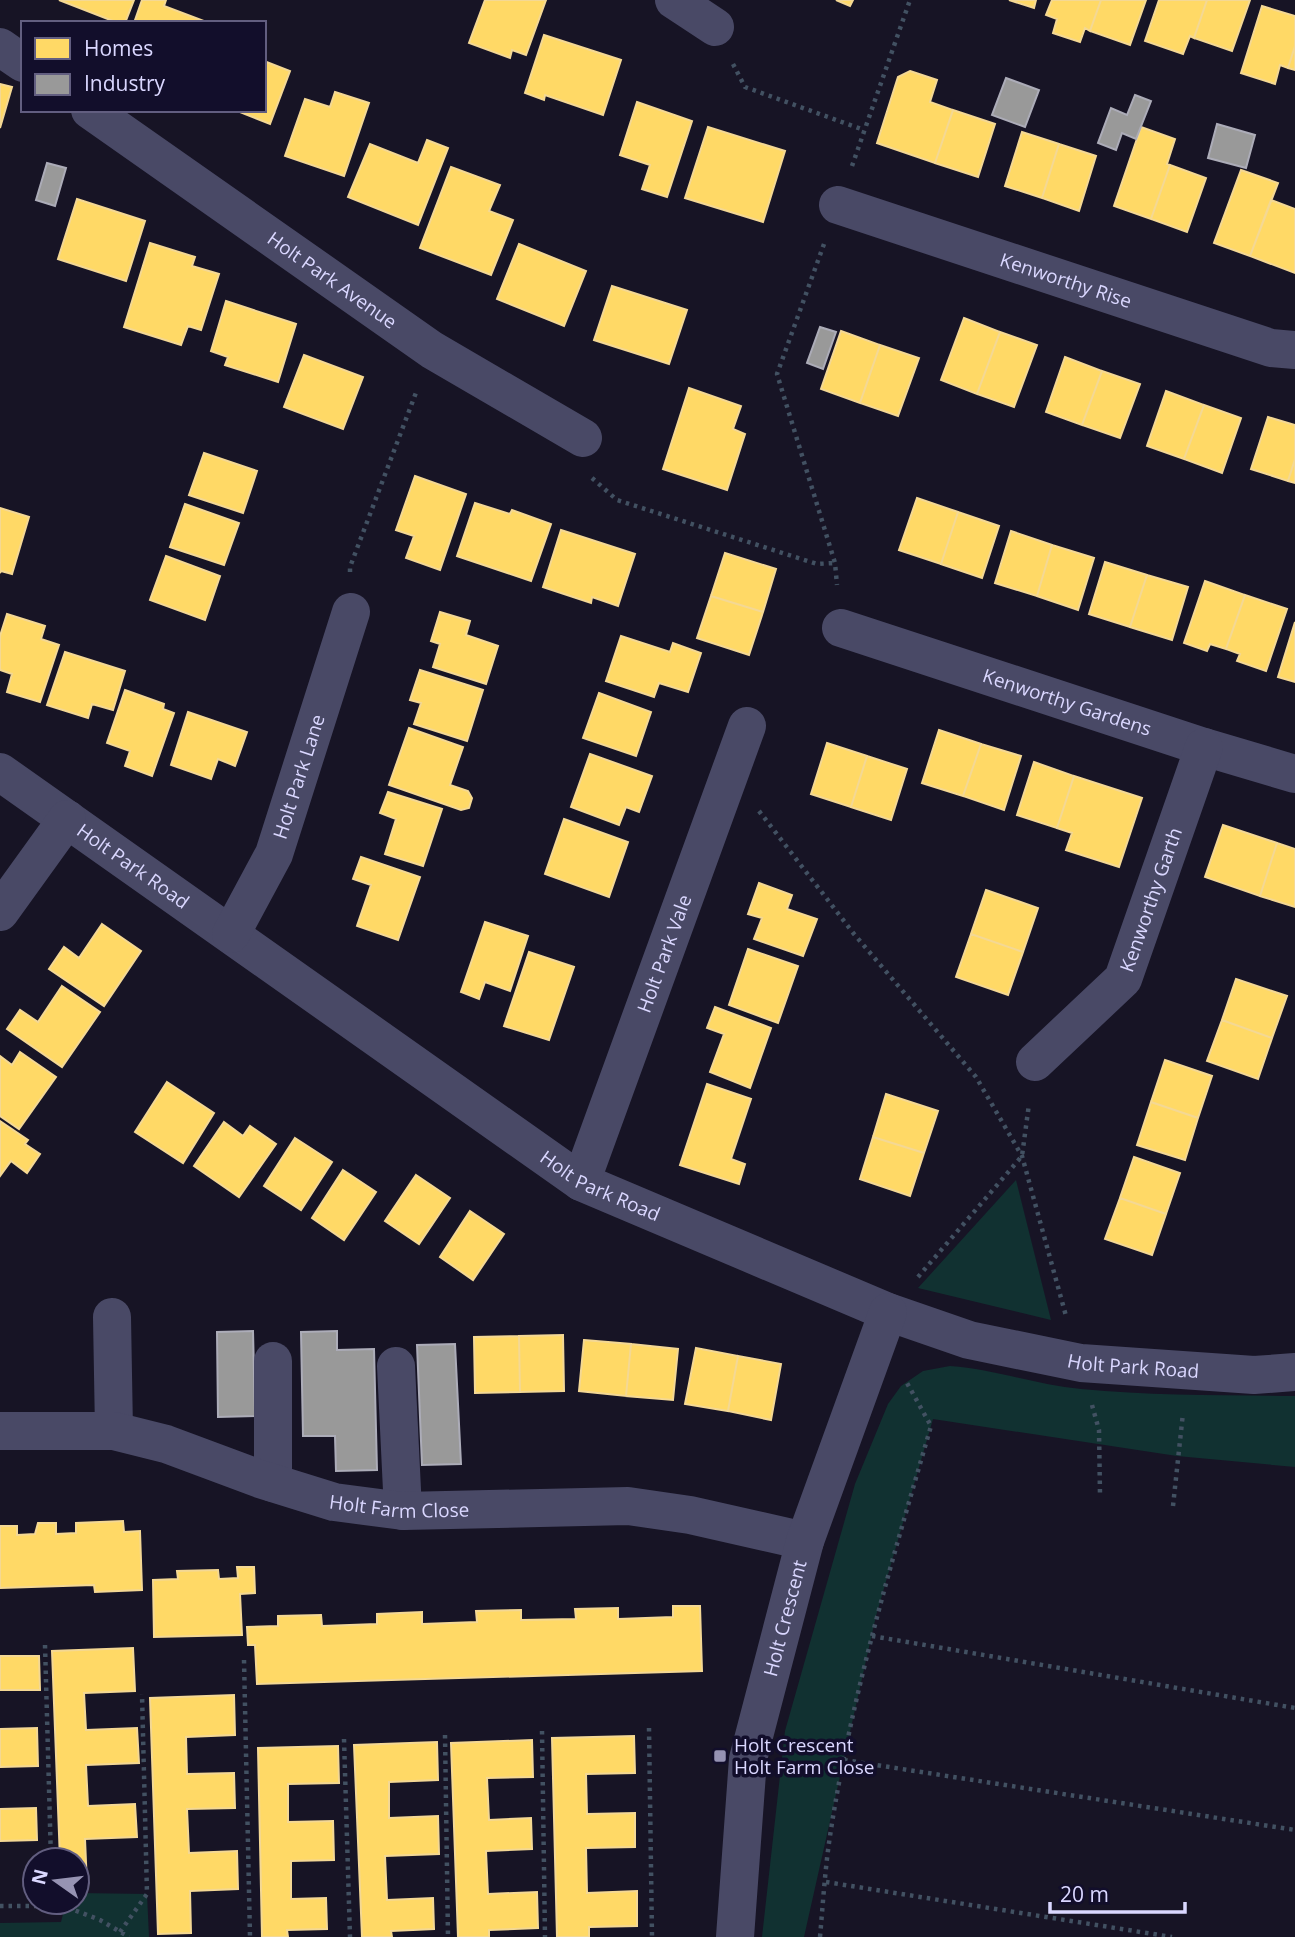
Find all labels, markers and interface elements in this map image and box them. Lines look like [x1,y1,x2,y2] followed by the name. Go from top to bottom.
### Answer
[21,21,266,112] legend
[84,34,153,62] text: Homes
[84,69,166,97] text: Industry
[262,225,402,335] street label: Holt Park Avenue
[997,246,1135,314] street label: Kenworthy Rise
[979,662,1155,742] street label: Kenworthy Gardens
[267,711,331,842] street label: Holt Park Lane
[72,817,195,915] street label: Holt Park Road
[1113,824,1188,975] street label: Kenworthy Garth
[631,891,698,1016] street label: Holt Park Vale
[535,1144,664,1227] street label: Holt Park Road
[1065,1348,1200,1384] street label: Holt Park Road
[328,1489,470,1524] street label: Holt Farm Close
[757,1557,813,1679] street label: Holt Crescent
[734,1732,875,1780] place label: Holt Crescent Holt Farm Close
[712,1748,728,1764] marker: Holt Crescent Holt Farm Close
[21,1846,91,1916] north arrow
[25,1866,54,1888] text: N
[1050,1870,1185,1914] scale bar
[1060,1880,1109,1908] text: 20 m

